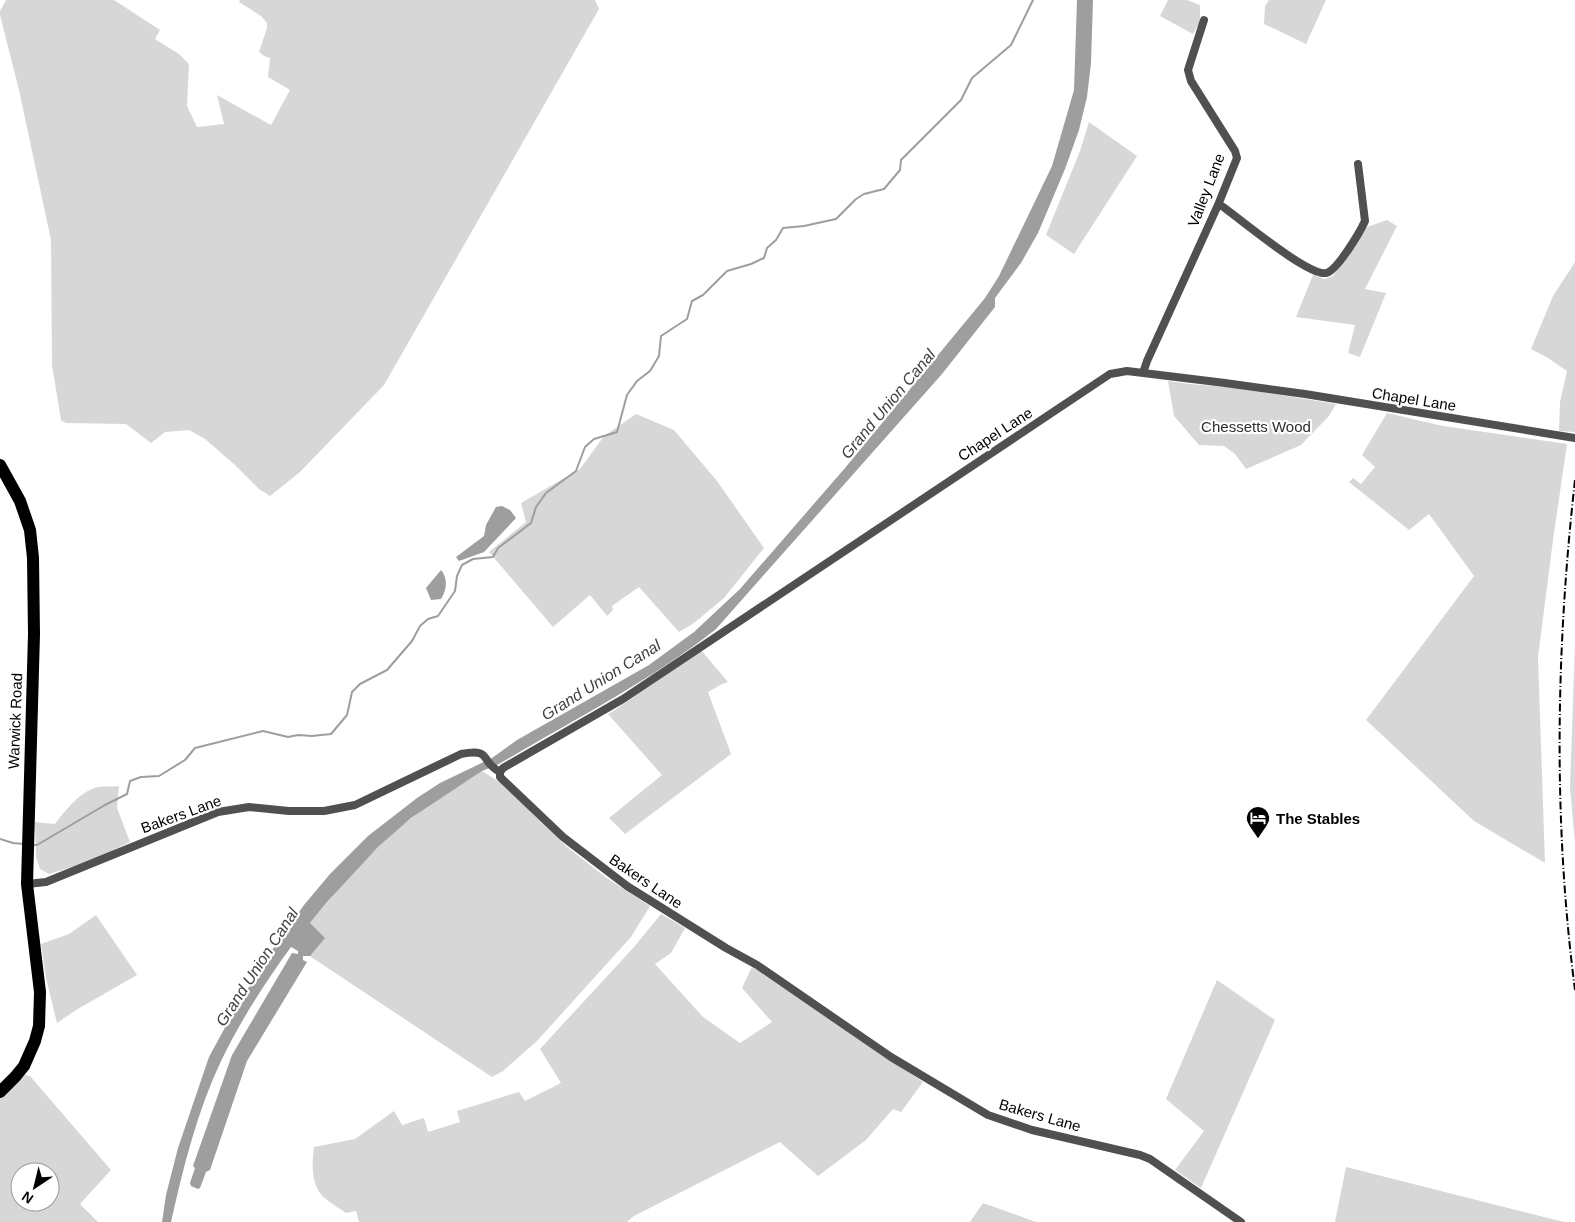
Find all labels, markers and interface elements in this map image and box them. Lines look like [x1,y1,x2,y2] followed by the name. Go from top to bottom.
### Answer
[1184,151,1228,229] street label: Valley Lane
[837,346,939,462] water label: Grand Union Canal
[1371,384,1457,414] street label: Chapel Lane
[955,404,1035,464] street label: Chapel Lane
[1201,418,1311,435] park label: Chessetts Wood
[538,636,664,723] water label: Grand Union Canal
[5,673,25,769] street label: Warwick Road
[139,792,223,836] street label: Bakers Lane
[1245,805,1271,839] hotel icon: The Stables
[1276,810,1360,827] place label: The Stables
[606,850,686,912] street label: Bakers Lane
[213,905,302,1029] water label: Grand Union Canal
[997,1095,1083,1135] street label: Bakers Lane
[10,1162,60,1212] north arrow
[19,1188,36,1207] text: N

